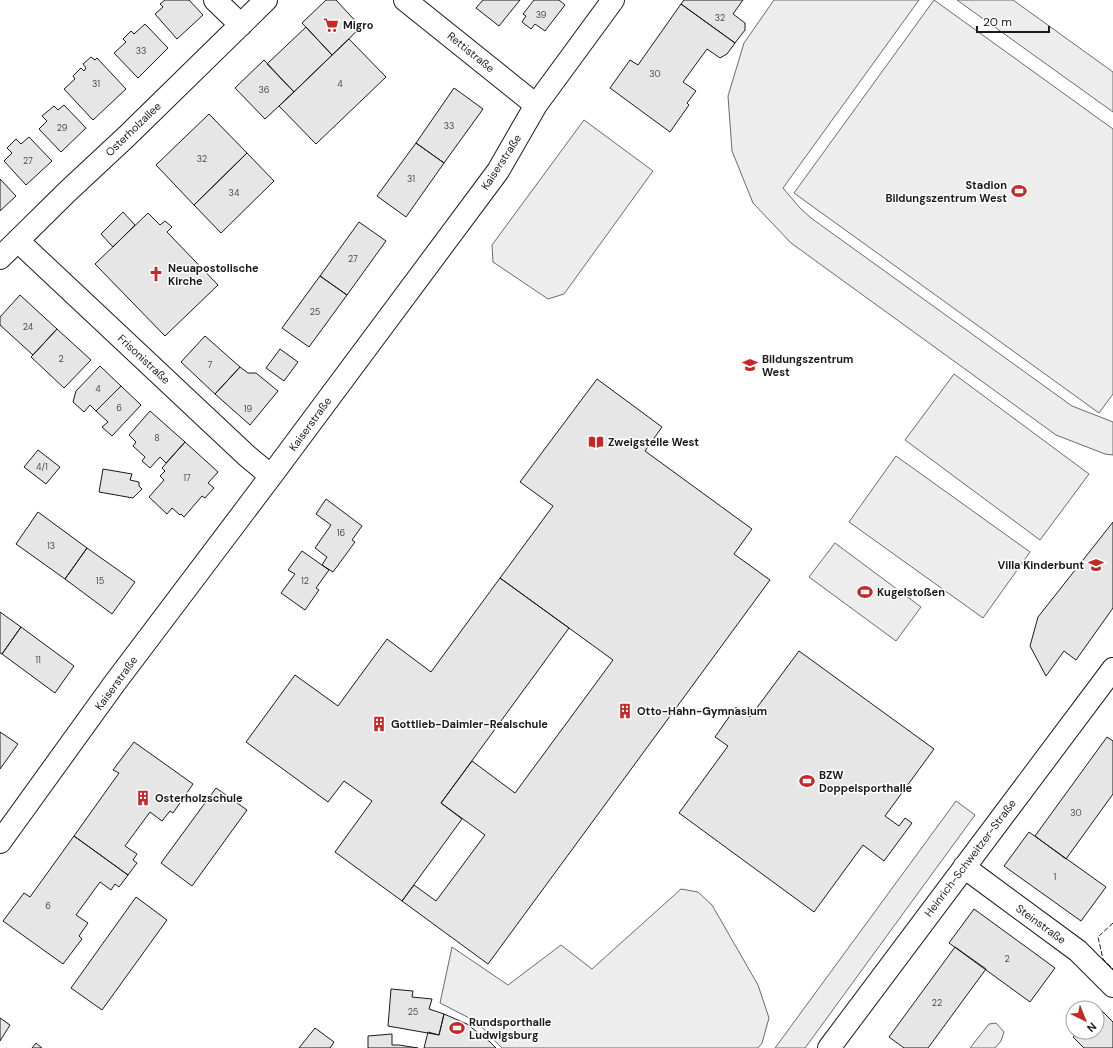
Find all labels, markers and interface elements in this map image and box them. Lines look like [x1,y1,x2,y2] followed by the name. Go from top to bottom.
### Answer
[977,8,1049,34] scale bar
[536,9,547,21] house number: 39
[715,12,725,24] house number: 32
[983,14,1012,30] text: 20 m
[322,16,340,34] supermarket icon: Migro
[343,18,374,32] place label: Migro
[445,29,497,75] street label: Rettistraße
[136,45,146,57] house number: 33
[649,68,661,80] house number: 30
[92,78,100,90] house number: 31
[337,78,343,90] house number: 4
[259,84,270,96] house number: 36
[102,99,164,159] street label: Osterholzallee
[444,120,454,132] house number: 33
[57,122,68,134] house number: 29
[478,131,524,193] street label: Kaiserstraße
[197,153,207,165] house number: 32
[23,155,33,167] house number: 27
[407,173,415,185] house number: 31
[885,178,1007,205] place label: Stadion Bildungszentrum West
[1010,182,1028,200] sports icon: Stadion Bildungszentrum West
[229,187,240,199] house number: 34
[348,253,358,265] house number: 27
[168,261,259,288] place label: Neuapostolische Kirche
[147,265,165,283] church icon: Neuapostolische Kirche
[310,306,320,318] house number: 25
[23,321,34,333] house number: 24
[115,331,173,387] street label: Frisonistraße
[762,352,853,379] place label: Bildungszentrum West
[58,353,64,365] house number: 2
[741,356,759,374] school or university icon: Bildungszentrum West
[208,359,213,371] house number: 7
[95,383,101,395] house number: 4
[286,394,334,454] street label: Kaiserstraße
[116,402,122,414] house number: 6
[244,403,253,415] house number: 19
[154,432,160,444] house number: 8
[587,433,605,451] library icon: Zweigstelle West
[608,435,699,449] place label: Zweigstelle West
[36,461,48,473] house number: 4/1
[183,472,191,484] house number: 17
[337,527,346,539] house number: 16
[47,540,55,552] house number: 13
[1087,556,1105,574] school or university icon: Villa Kinderbunt
[997,558,1084,572] place label: Villa Kinderbunt
[96,575,104,587] house number: 15
[301,575,309,587] house number: 12
[856,583,874,601] sports icon: Kugelstoßen
[877,585,945,599] place label: Kugelstoßen
[92,653,140,713] street label: Kaiserstraße
[35,654,41,666] house number: 11
[616,702,634,720] building icon: Otto-Hahn-Gymnasium
[637,704,767,718] place label: Otto-Hahn-Gymnasium
[370,715,388,733] building icon: Gottlieb-Daimler-Realschule
[391,717,548,731] place label: Gottlieb-Daimler-Realschule
[819,768,913,795] place label: BZW Doppelsporthalle
[798,772,816,790] sports icon: BZW Doppelsporthalle
[134,789,152,807] building icon: Osterholzschule
[155,791,243,805] place label: Osterholzschule
[921,796,1019,920] street label: Heinrich-Schweitzer-Straße
[1070,807,1082,819] house number: 30
[1054,871,1057,883] house number: 1
[45,900,51,912] house number: 6
[1013,901,1069,947] street label: Steinstraße
[1004,953,1010,965] house number: 2
[932,997,942,1009] house number: 22
[1065,1000,1105,1040] north arrow
[408,1006,418,1018] house number: 25
[469,1015,552,1042] place label: Rundsporthalle Ludwigsburg
[448,1019,466,1037] sports icon: Rundsporthalle Ludwigsburg
[1084,1019,1100,1035] text: N

